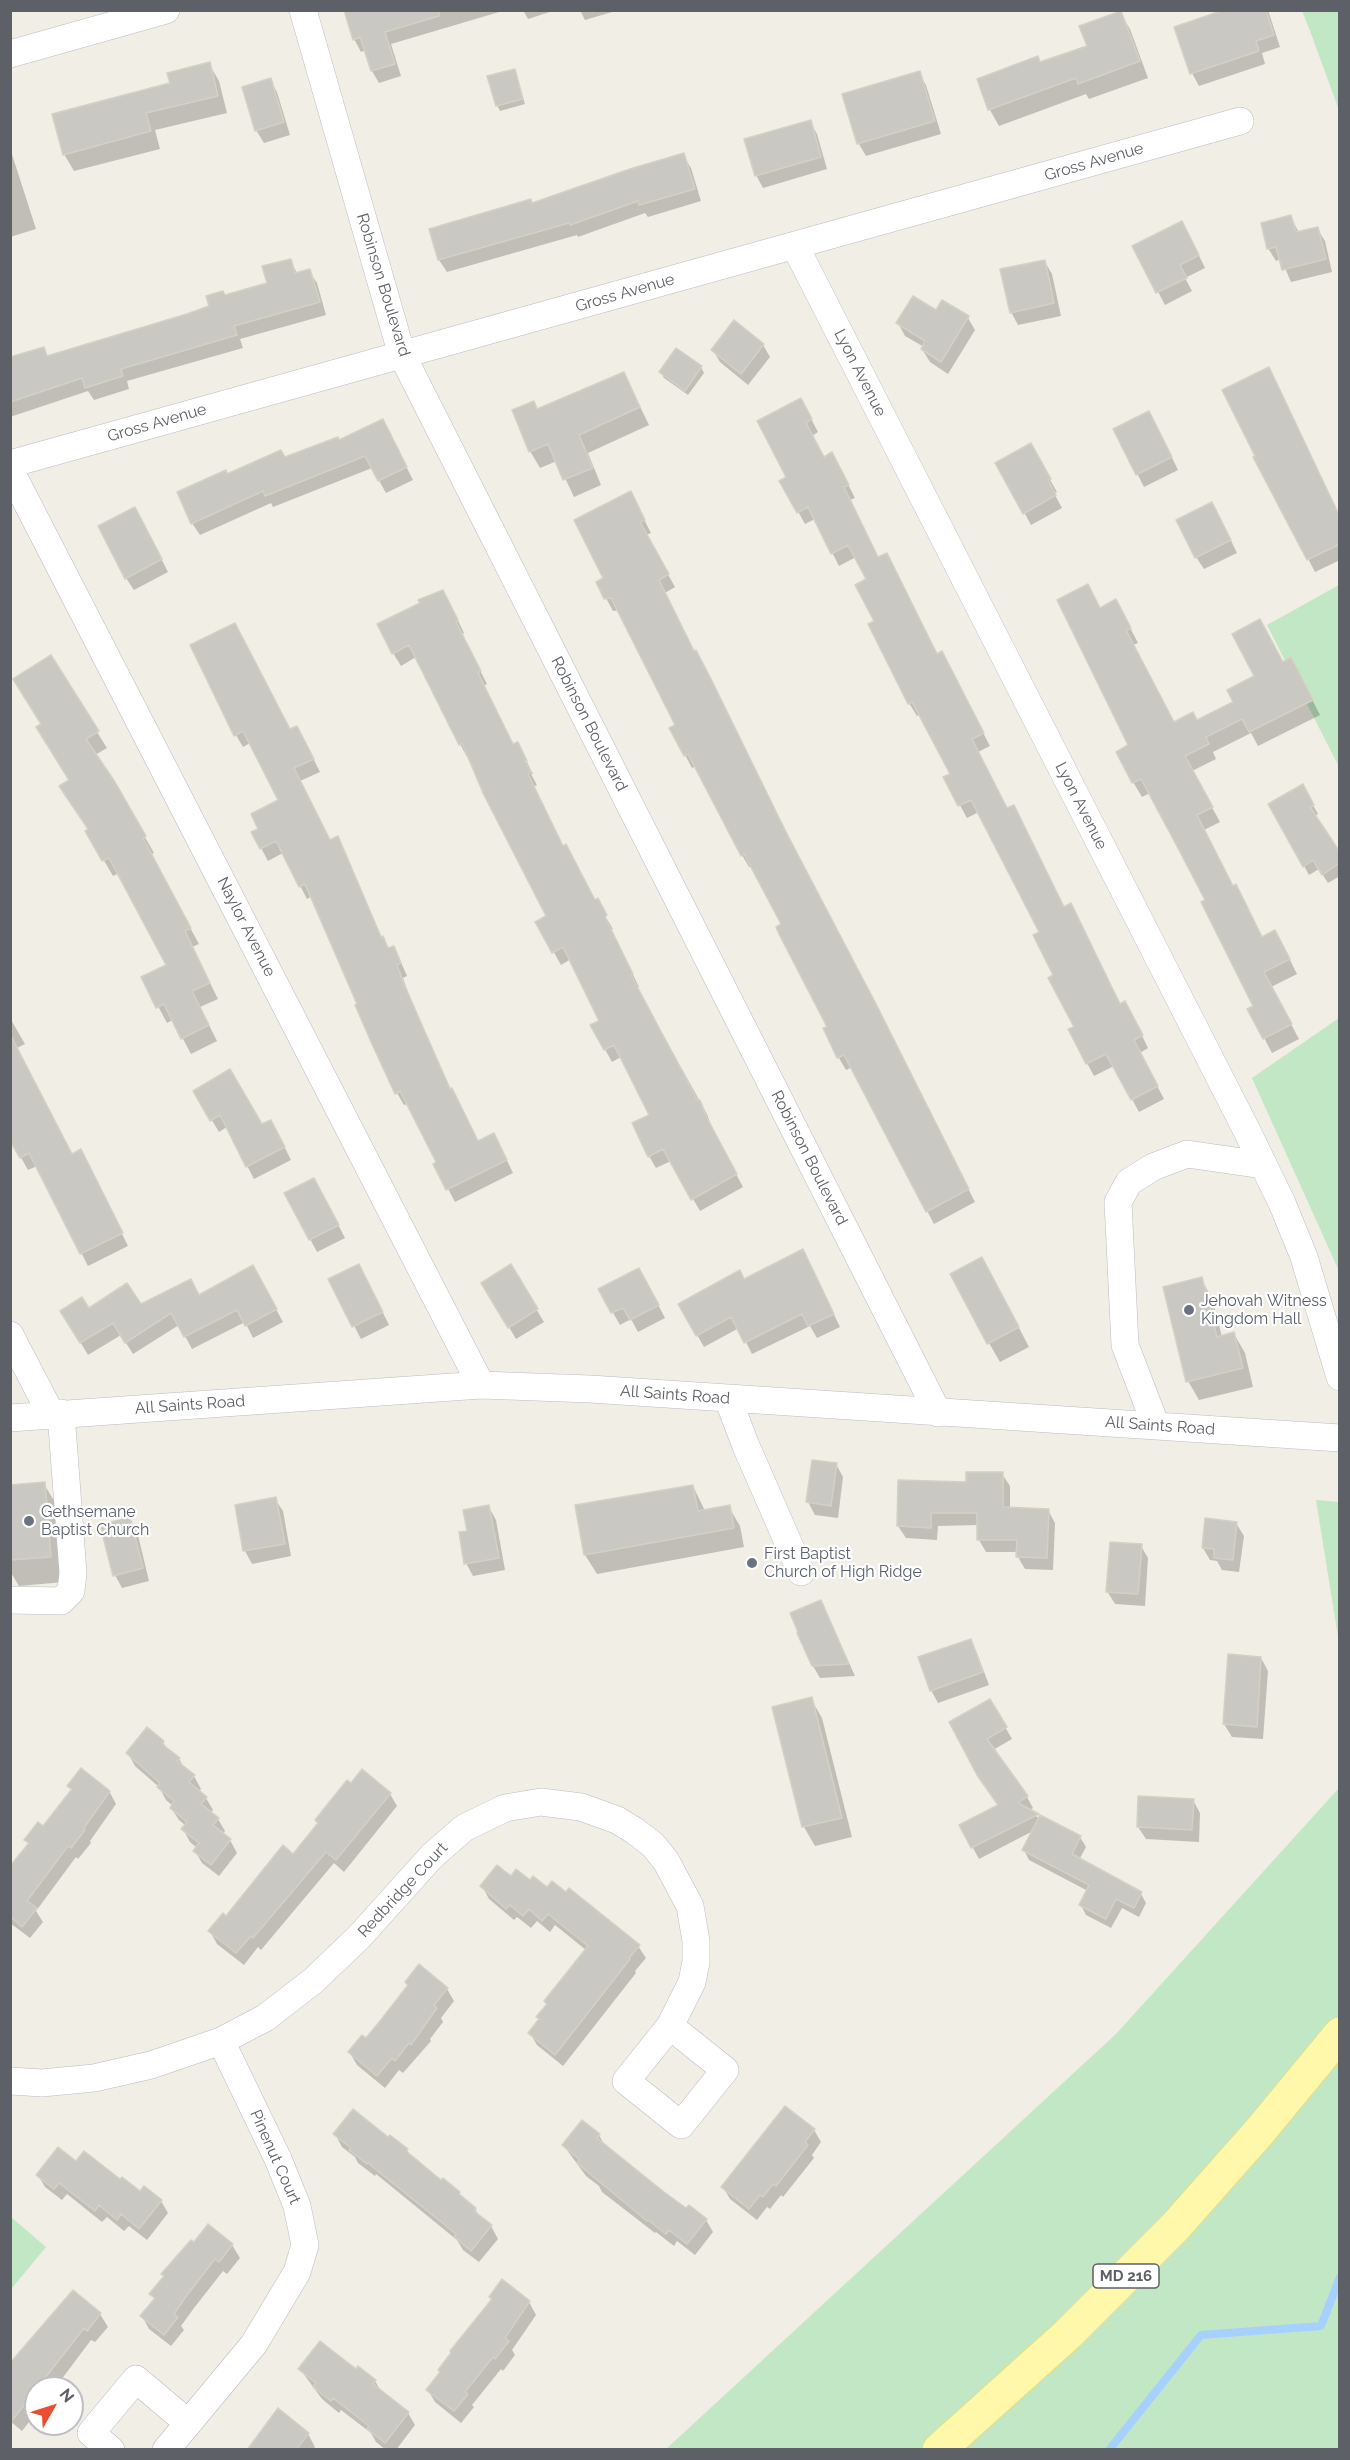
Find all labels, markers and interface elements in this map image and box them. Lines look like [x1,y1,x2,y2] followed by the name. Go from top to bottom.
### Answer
[1042,139,1146,185] street label: Gross Avenue
[352,211,414,359] street label: Robinson Boulevard
[573,270,677,316] street label: Gross Avenue
[830,326,890,420] street label: Lyon Avenue
[105,400,209,446] street label: Gross Avenue
[547,653,631,795] street label: Robinson Boulevard
[1051,759,1111,853] street label: Lyon Avenue
[213,874,279,980] street label: Naylor Avenue
[767,1087,851,1229] street label: Robinson Boulevard
[1201,1291,1327,1329] place label: Jehovah Witness Kingdom Hall
[1182,1303,1196,1317] marker: Jehovah Witness Kingdom Hall
[619,1382,731,1408] street label: All Saints Road
[134,1392,246,1418] street label: All Saints Road
[1104,1413,1216,1439] street label: All Saints Road
[41,1502,149,1540] place label: Gethsemane Baptist Church
[22,1514,36,1528] marker: Gethsemane Baptist Church
[764,1544,922,1582] place label: First Baptist Church of High Ridge
[745,1556,759,1570] marker: First Baptist Church of High Ridge
[354,1839,452,1941] street label: Redbridge Court
[246,2107,304,2207] street label: Pinenut Court
[1093,2264,1159,2288] road number: MD 216
[24,2376,84,2436] north arrow
[56,2385,78,2406] text: N

